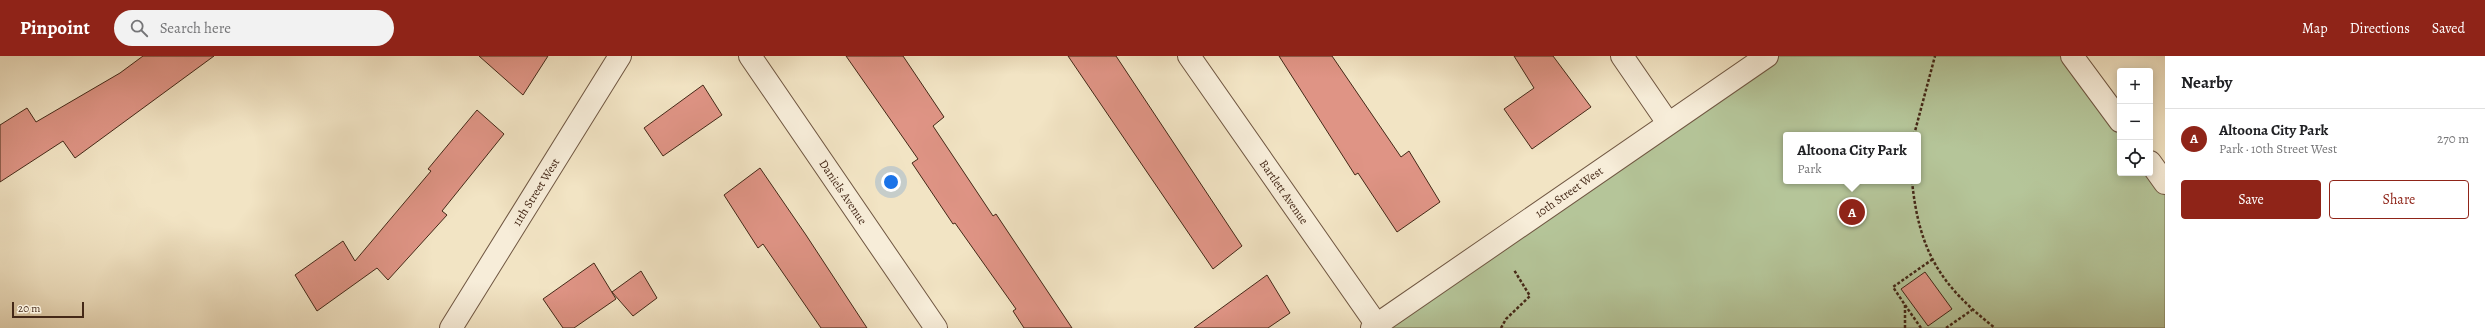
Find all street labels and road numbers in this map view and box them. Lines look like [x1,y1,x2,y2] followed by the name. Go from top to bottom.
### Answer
[509,155,563,229] street label: 11th Street West
[815,156,871,228] street label: Daniels Avenue
[1256,156,1312,228] street label: Bartlett Avenue
[1532,163,1606,221] street label: 10th Street West

